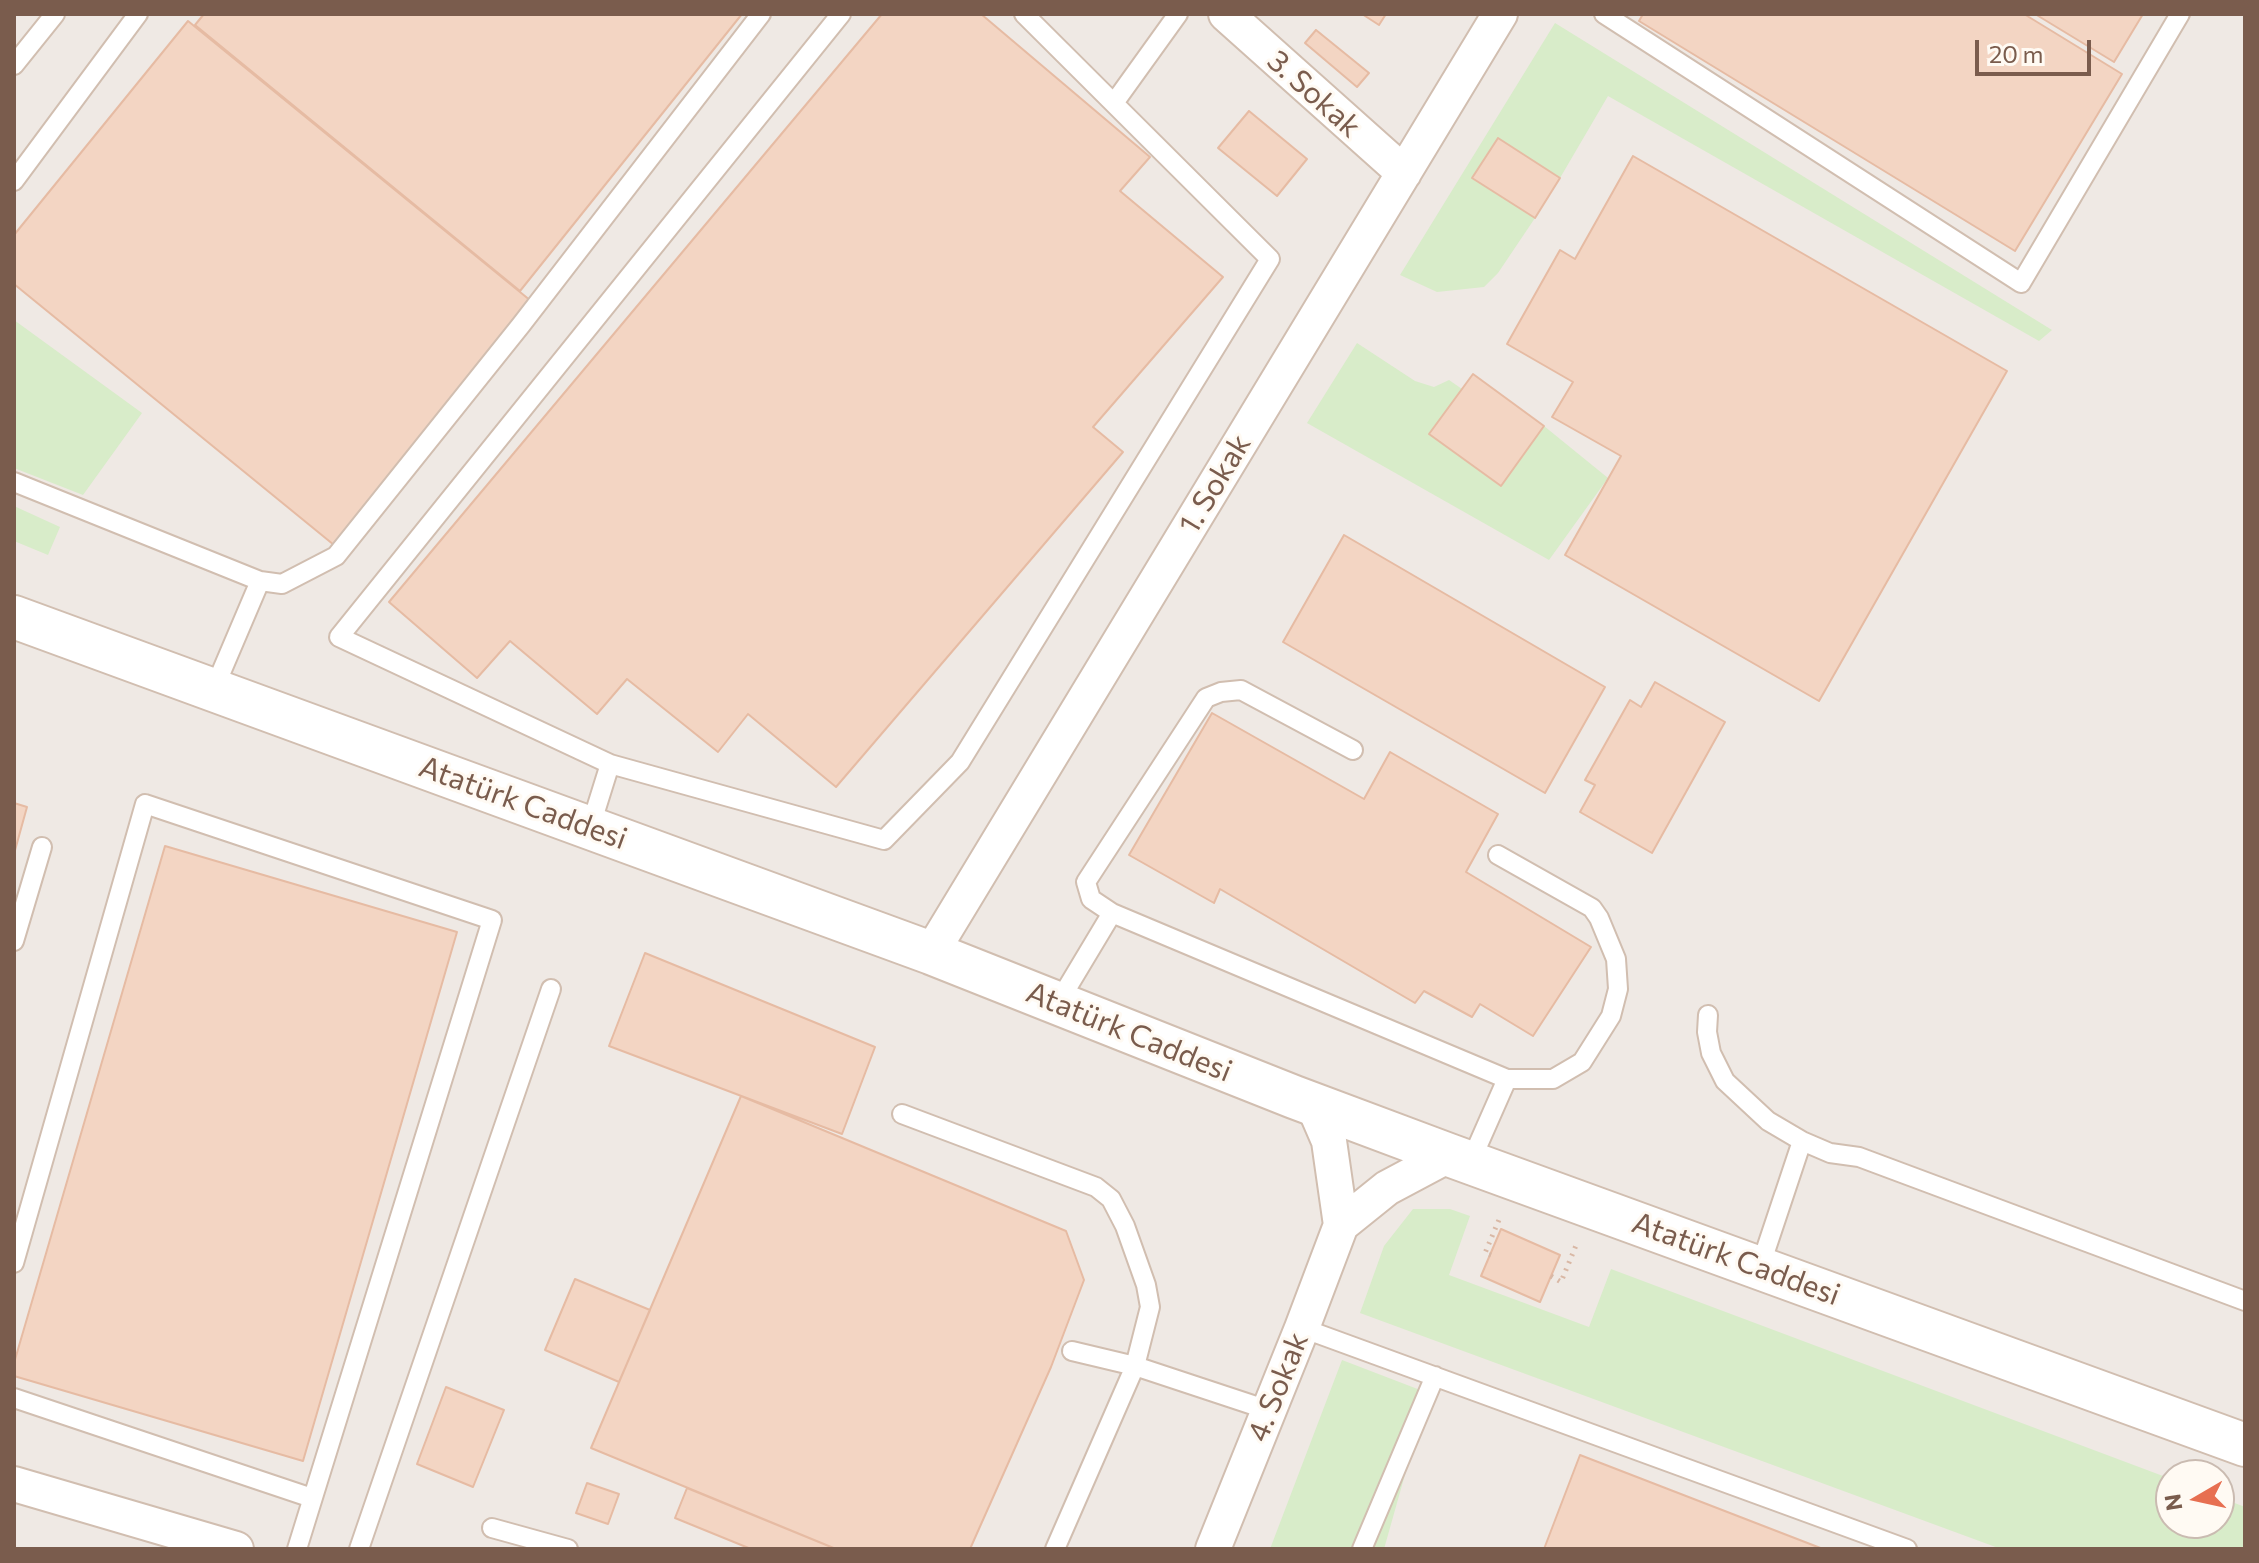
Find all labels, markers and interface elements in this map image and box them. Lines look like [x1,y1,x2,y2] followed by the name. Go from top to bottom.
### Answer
[1979,24,2095,74] scale bar
[1989,39,2043,68] text: 20 m
[1260,43,1368,145] street label: 3. Sokak
[1171,428,1259,540] street label: 1. Sokak
[414,749,632,857] street label: Atatürk Caddesi
[1021,974,1237,1090] street label: Atatürk Caddesi
[1627,1205,1845,1313] street label: Atatürk Caddesi
[1240,1327,1316,1447] street label: 4. Sokak
[2155,1459,2235,1539] north arrow
[2158,1492,2187,1513] text: N

